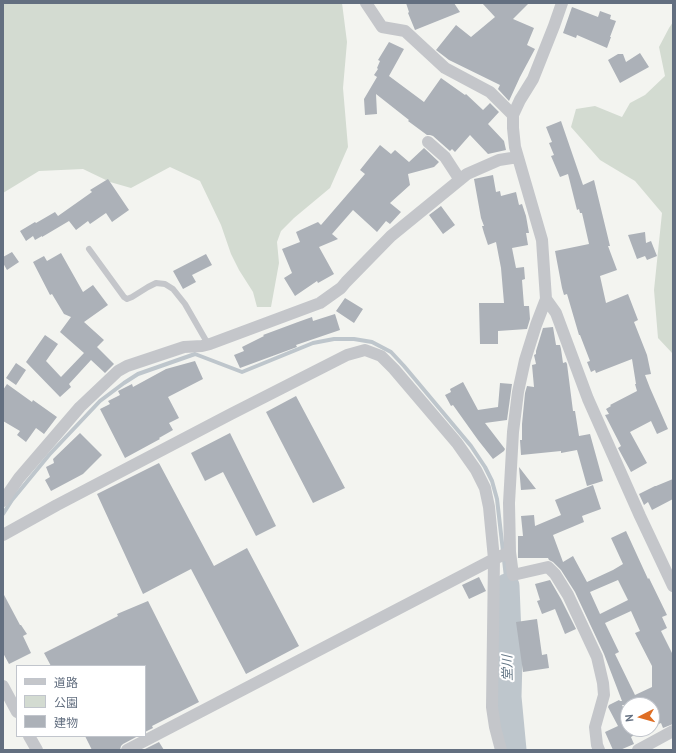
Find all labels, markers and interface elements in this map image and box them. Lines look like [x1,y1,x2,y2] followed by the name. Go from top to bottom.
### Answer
[500,655,516,681] water label: 堂川
[16,665,146,737] legend
[54,675,78,690] text: 道路
[54,695,78,710] text: 公園
[620,697,660,737] north arrow
[622,714,636,722] text: N
[54,715,78,730] text: 建物

